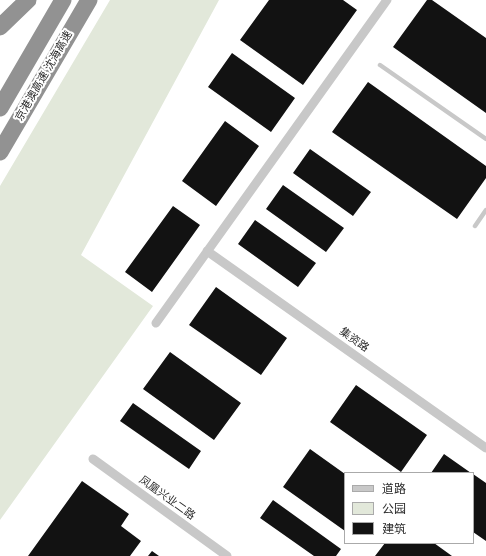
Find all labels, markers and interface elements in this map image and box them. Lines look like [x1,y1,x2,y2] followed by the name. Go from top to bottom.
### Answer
[13,29,75,123] street label: 京港澳高速 沈海高速
[337,325,371,355] street label: 集资路
[344,472,474,544] legend
[136,473,198,523] street label: 凤凰兴业二路
[382,480,406,497] text: 道路
[382,500,406,517] text: 公园
[382,520,406,537] text: 建筑

